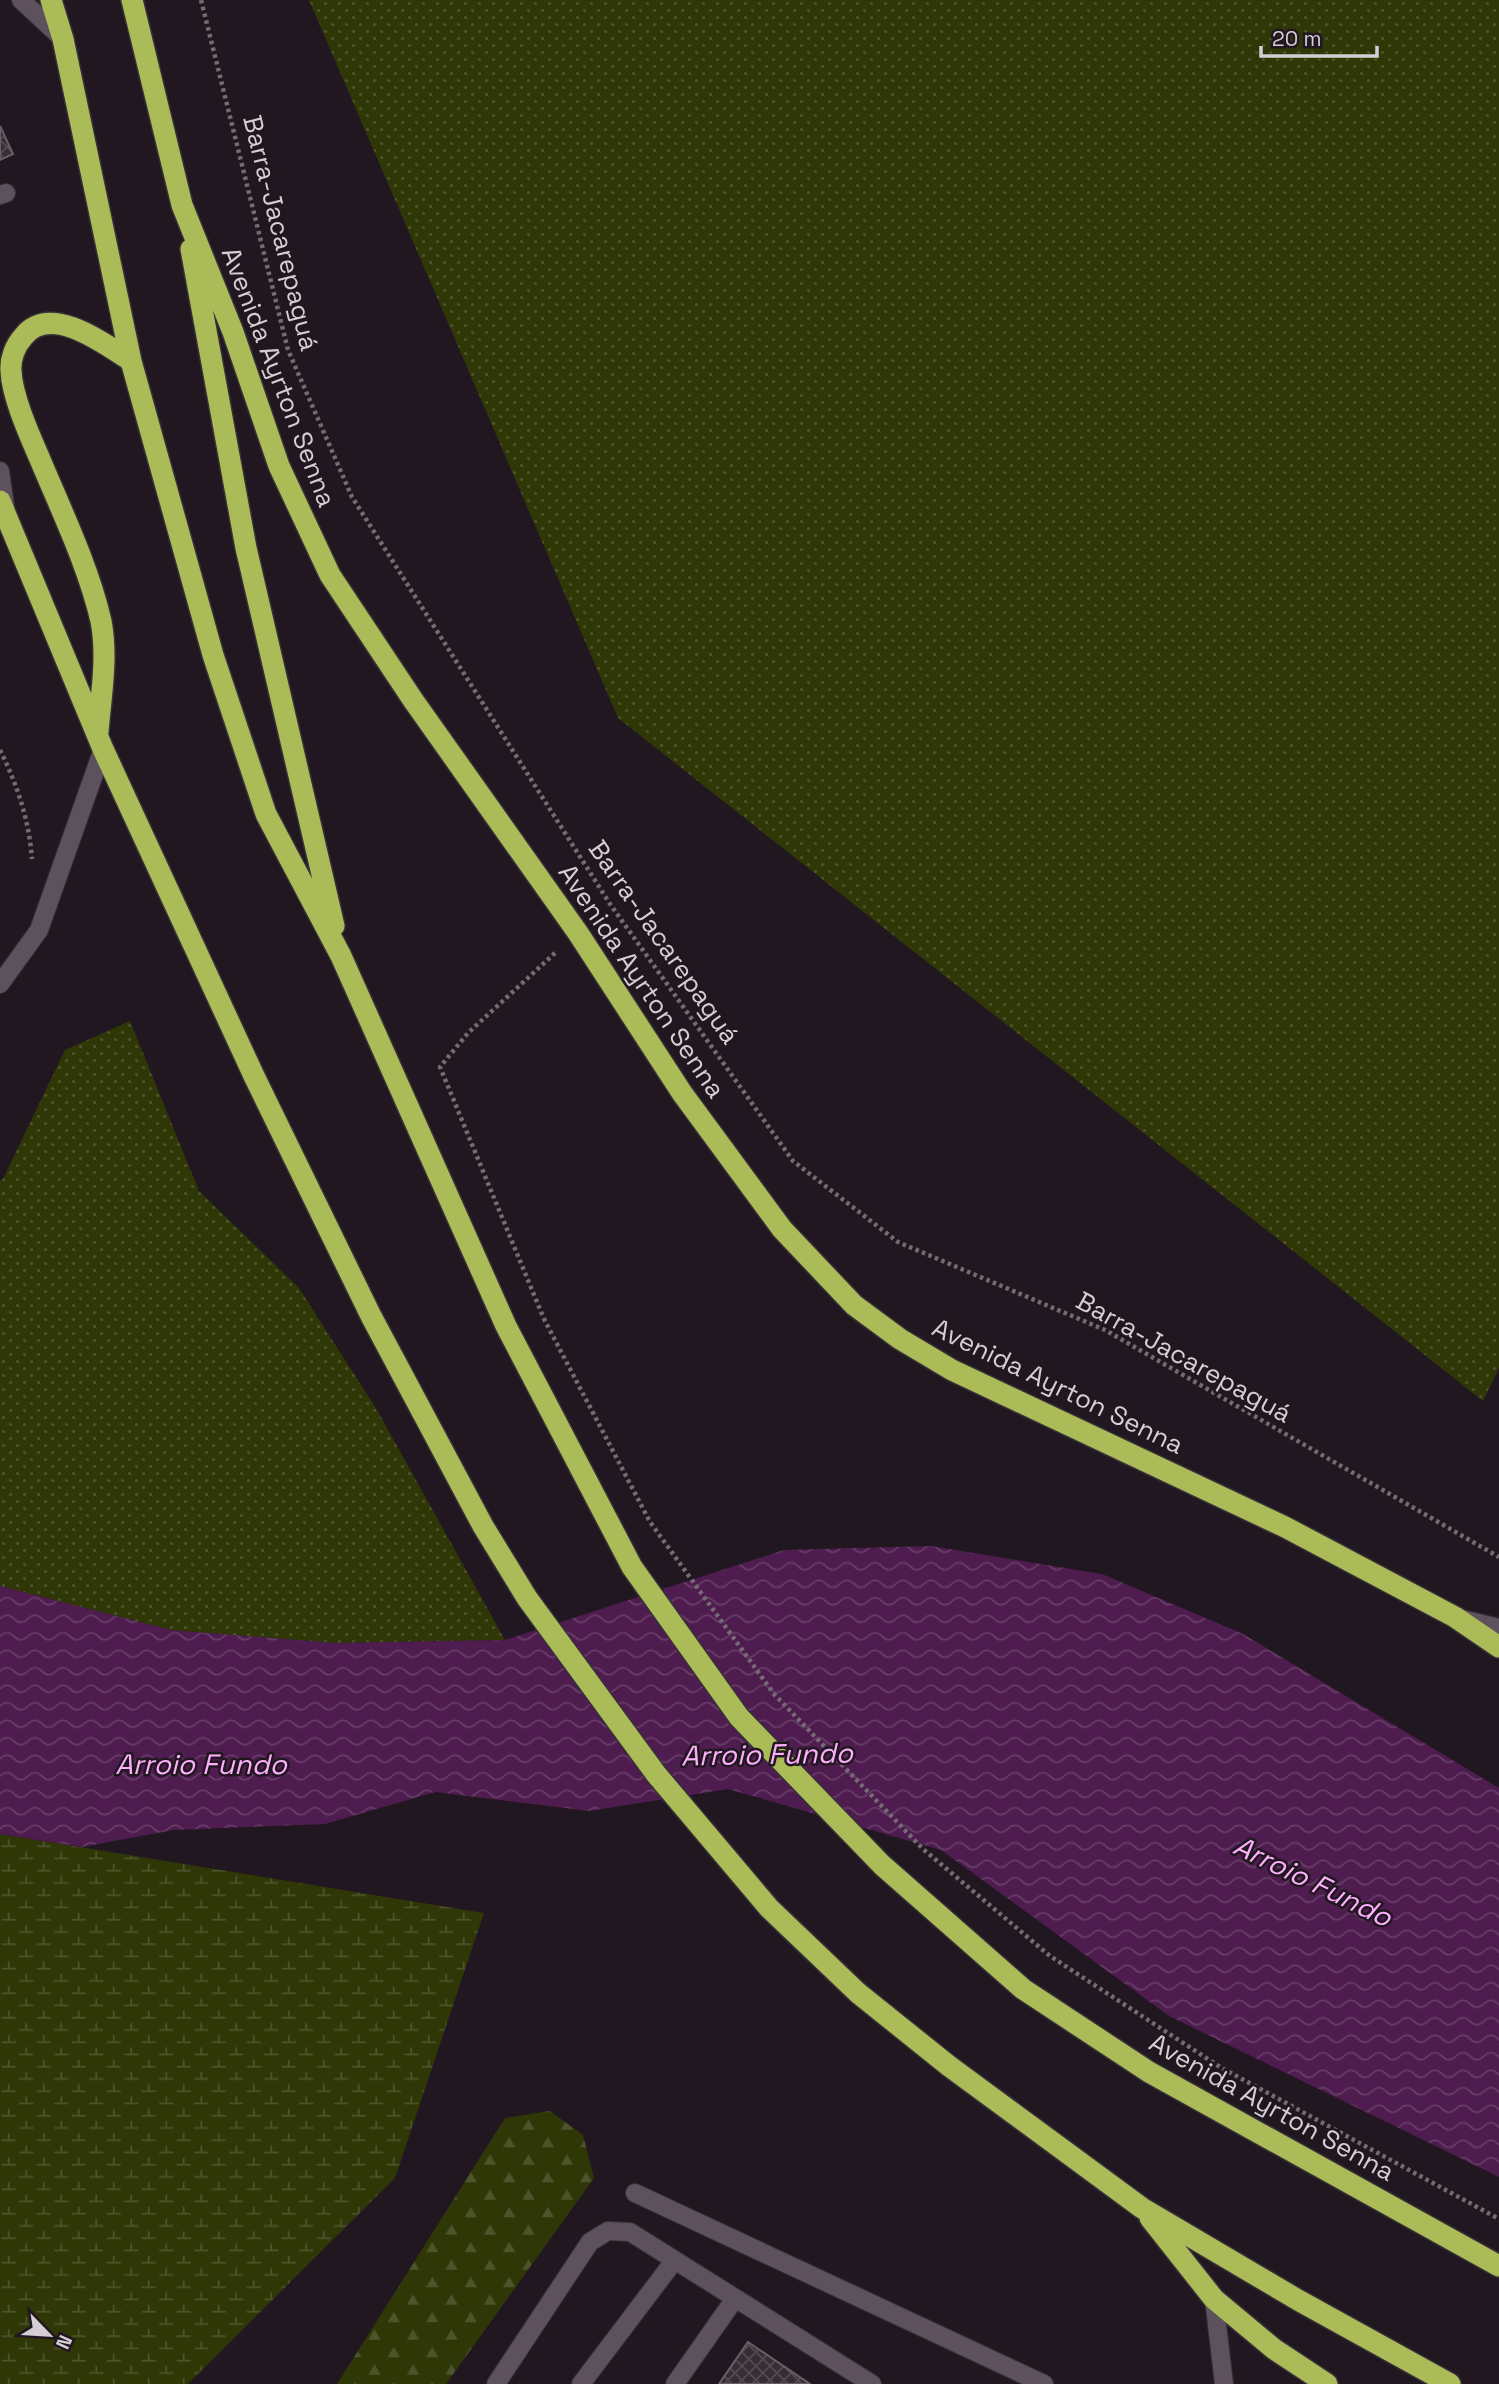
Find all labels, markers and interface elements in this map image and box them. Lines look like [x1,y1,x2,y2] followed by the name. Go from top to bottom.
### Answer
[1261,14,1376,58] scale bar
[1272,25,1322,52] text: 20 m
[235,112,327,354] street label: Barra-Jacarepaguá
[214,242,344,512] street label: Avenida Ayrton Senna
[581,833,747,1051] street label: Barra-Jacarepaguá
[551,857,733,1105] street label: Avenida Ayrton Senna
[1070,1284,1298,1430] street label: Barra-Jacarepaguá
[927,1310,1189,1462] street label: Avenida Ayrton Senna
[681,1734,854,1773] water label: Arroio Fundo
[115,1746,288,1782] water label: Arroio Fundo
[1228,1827,1399,1935] water label: Arroio Fundo
[1143,2025,1401,2189] street label: Avenida Ayrton Senna
[14,2300,84,2370] north arrow
[50,2331,78,2353] text: N

